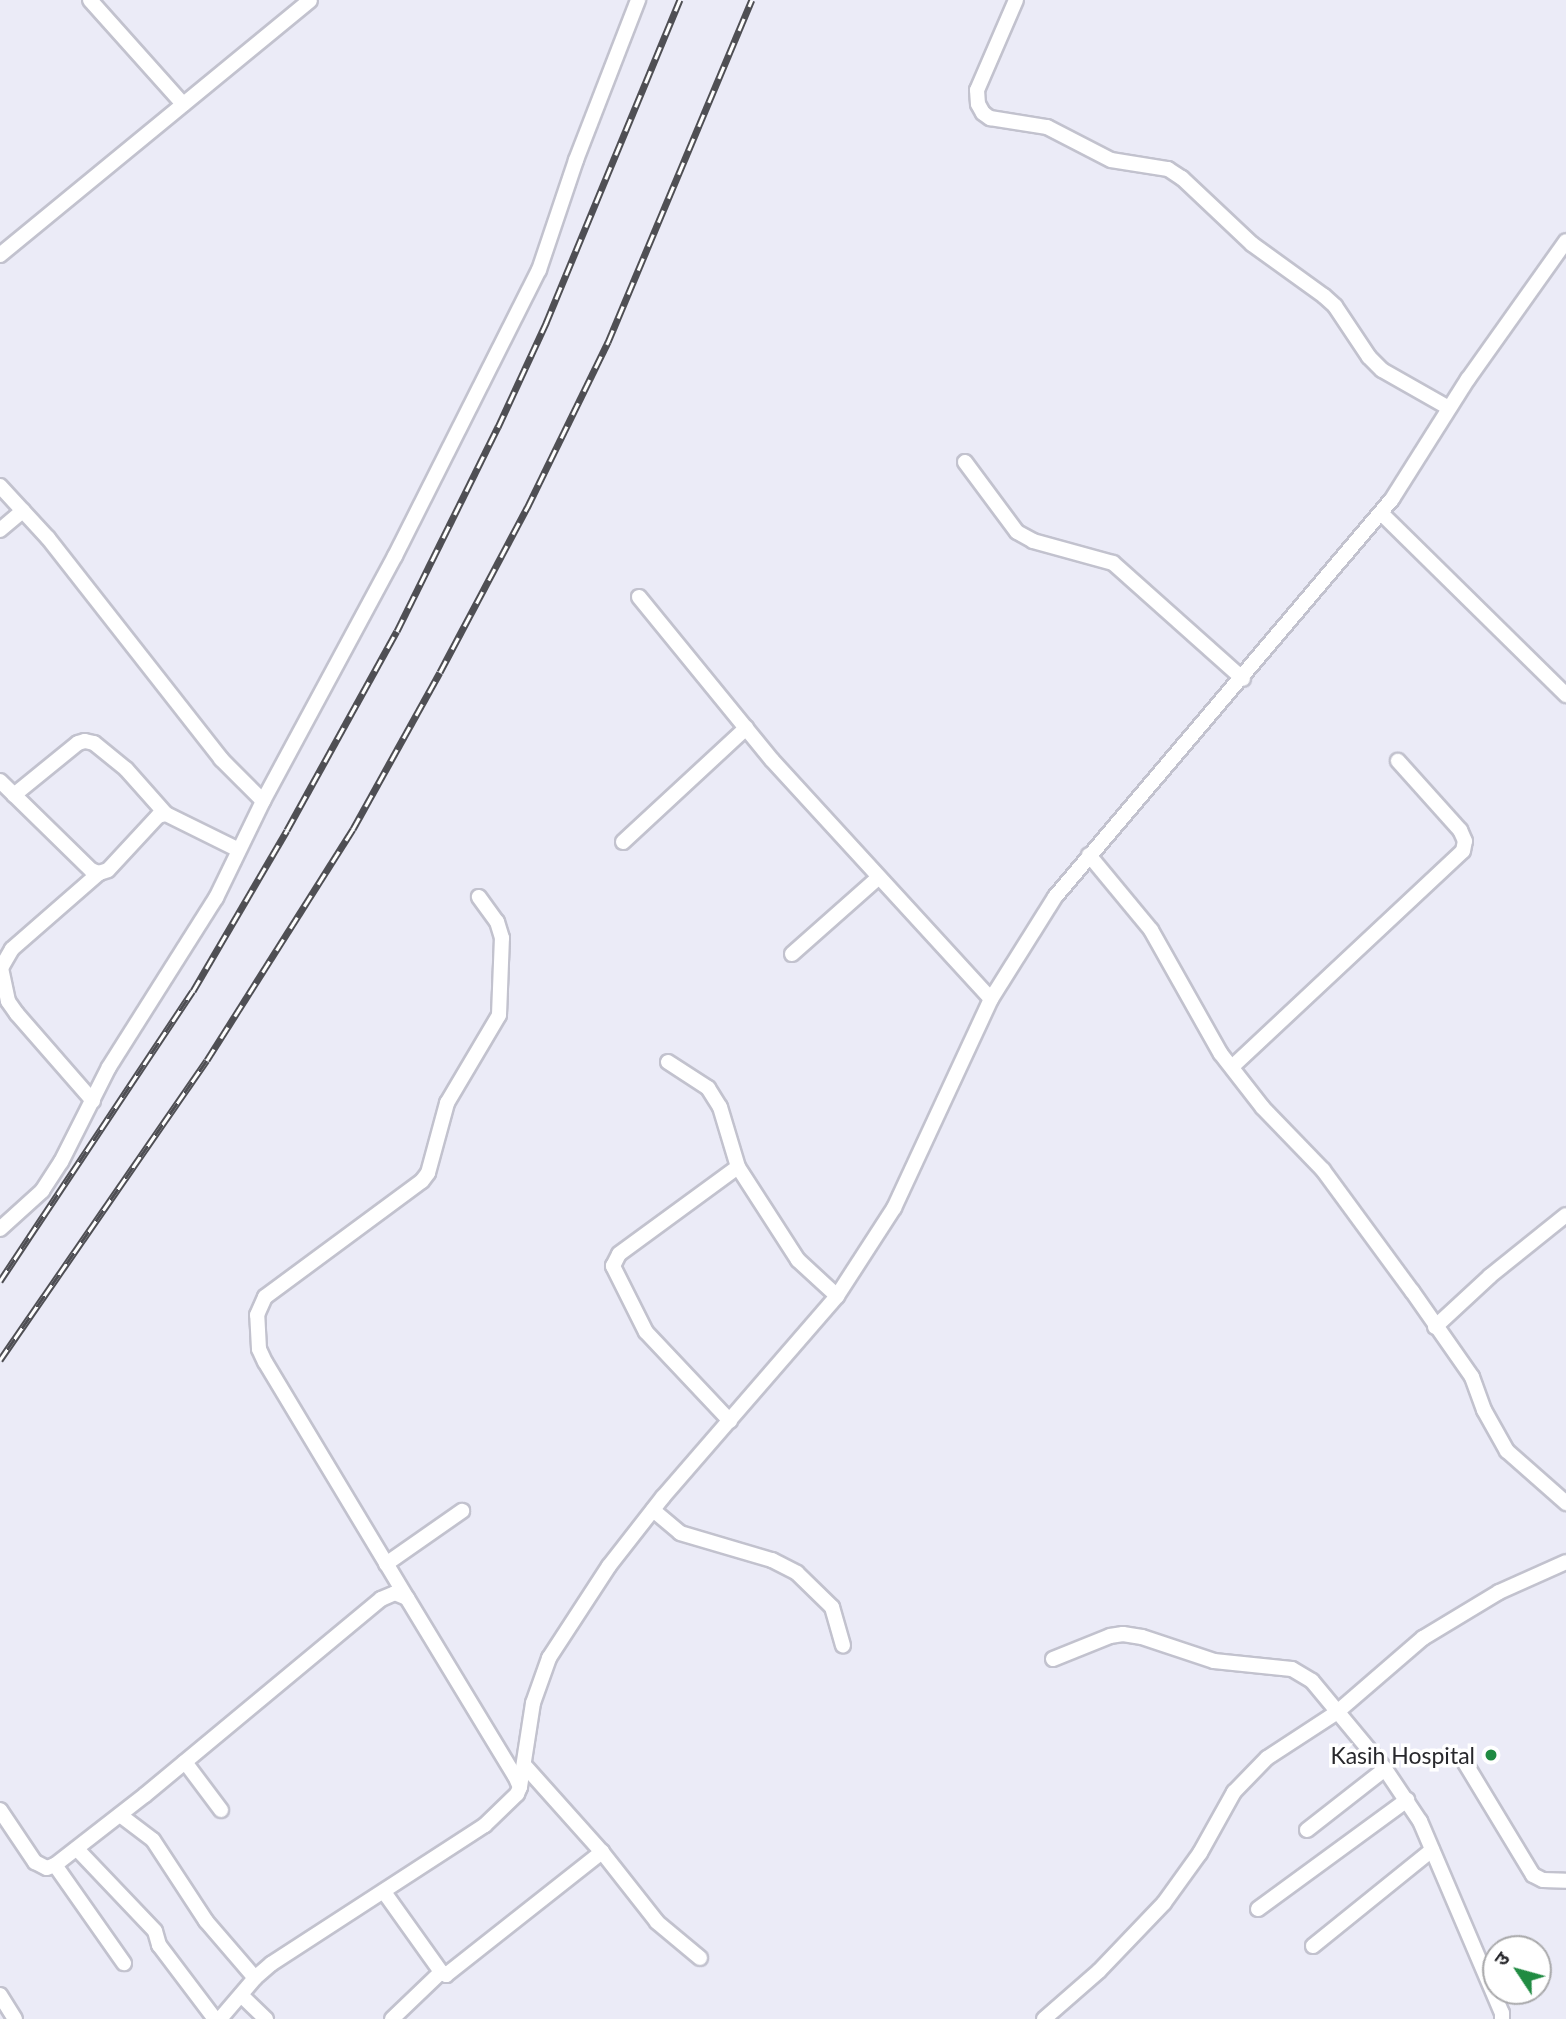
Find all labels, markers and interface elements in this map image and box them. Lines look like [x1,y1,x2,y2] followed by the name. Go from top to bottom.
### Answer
[1330,1741,1475,1769] place label: Kasih Hospital
[1481,1745,1501,1765] marker: Kasih Hospital
[1482,1935,1552,2005] north arrow
[1489,1947,1514,1970] text: उ

